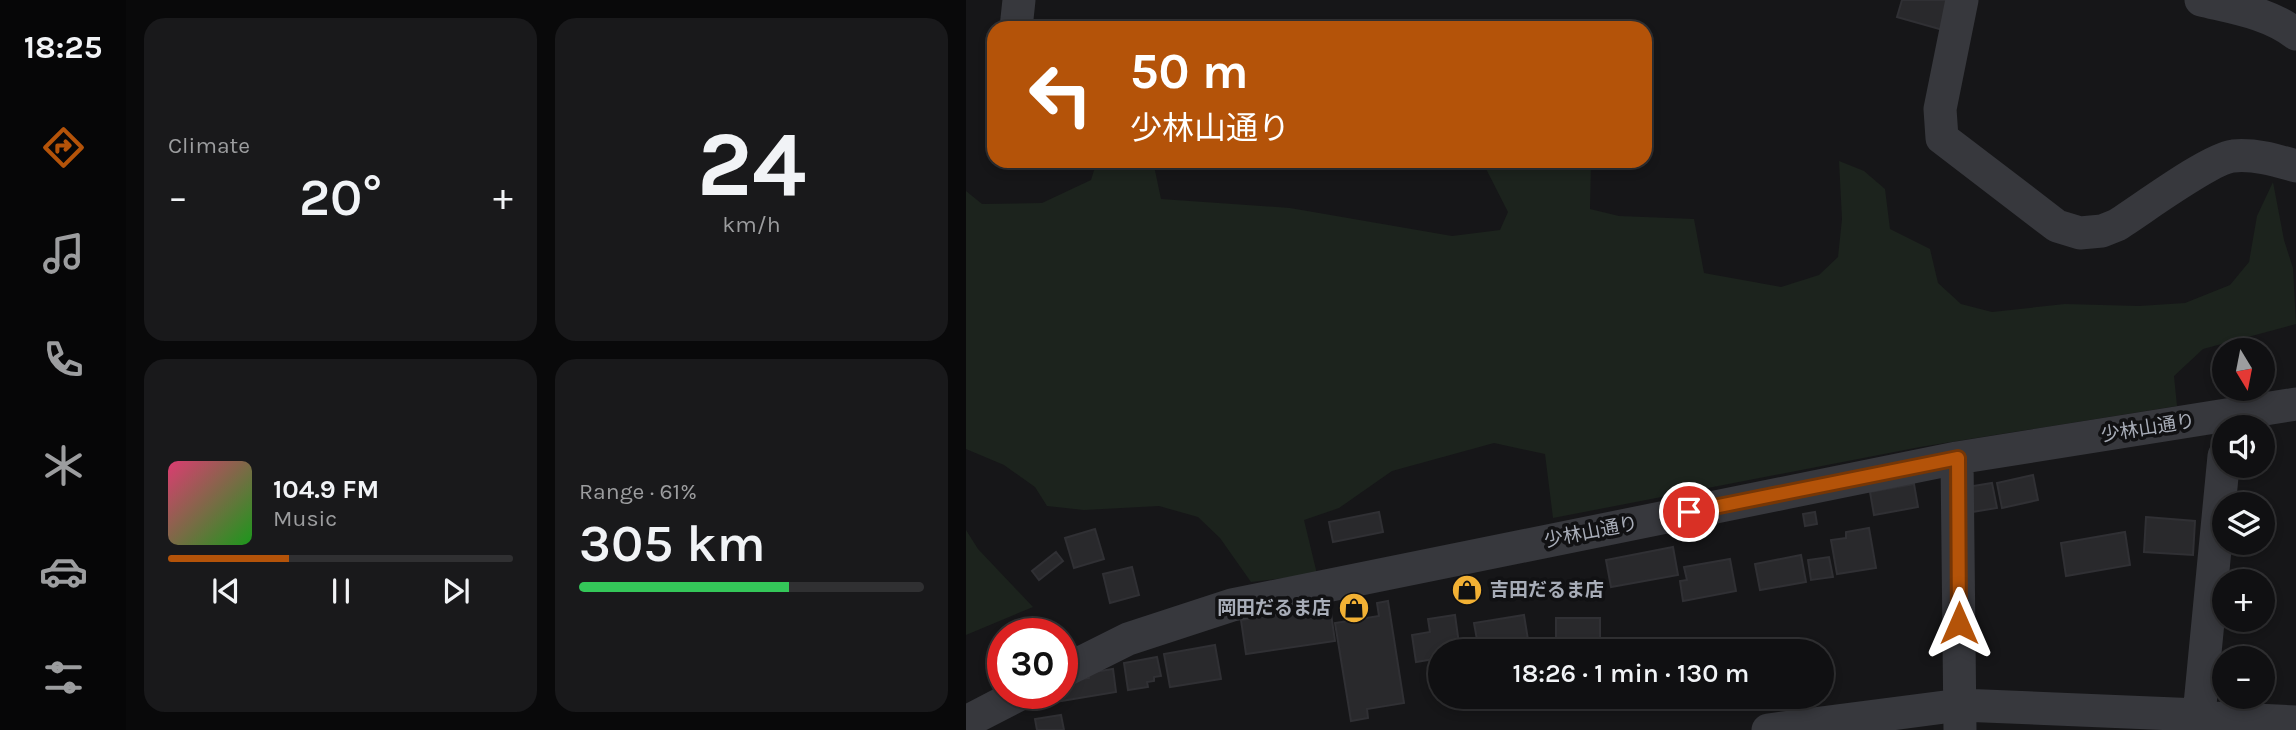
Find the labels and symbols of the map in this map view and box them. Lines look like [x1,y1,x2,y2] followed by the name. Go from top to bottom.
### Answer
[2212,338,2275,401] north arrow
[2099,410,2197,446] street label: 少林山通り
[1659,482,1719,542] pin
[1542,512,1640,552] street label: 少林山通り
[1450,573,1484,607] shop icon: 吉田だるま店
[1490,579,1604,601] place label: 吉田だるま店
[1922,586,1996,660] position arrow
[1337,591,1371,625] shop icon: 岡田だるま店
[1217,597,1331,619] place label: 岡田だるま店
[987,618,1078,709] speed limit sign: 30

